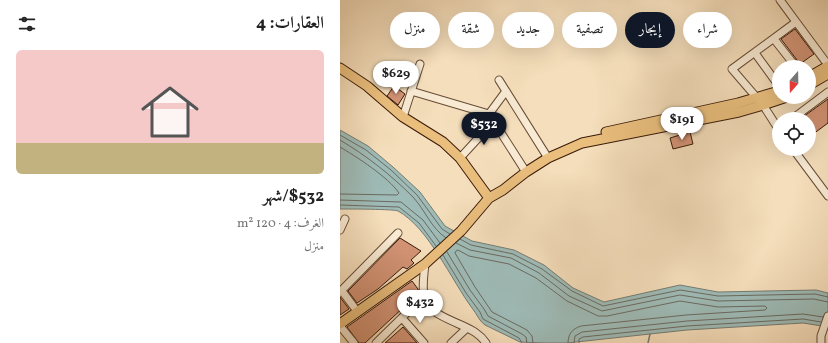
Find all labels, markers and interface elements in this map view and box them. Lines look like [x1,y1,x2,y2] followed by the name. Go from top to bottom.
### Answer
[256,12,324,35] text: العقارات: 4
[390,12,440,48] chip: منزل
[448,12,494,48] chip: شقة
[502,12,554,48] chip: جديد
[562,12,617,48] chip: تصفية
[625,12,675,48] chip: إيجار
[683,12,732,48] chip: شراء
[16,13,38,35] icon: filters
[772,60,816,104] north arrow
[772,60,816,156] map controls
[372,61,420,95] pin: $629
[382,65,410,83] text: $629
[134,76,206,148] icon: home
[658,107,706,141] pin: $191
[670,111,694,129] text: $191
[460,112,508,146] pin: $532
[772,112,816,156] button: locate
[471,116,497,134] text: $532
[263,185,324,208] text: $532/شهر
[237,215,324,233] text: الغرف: 4 · 120 m²
[304,238,324,256] text: منزل
[396,290,444,324] pin: $432
[406,294,434,312] text: $432

